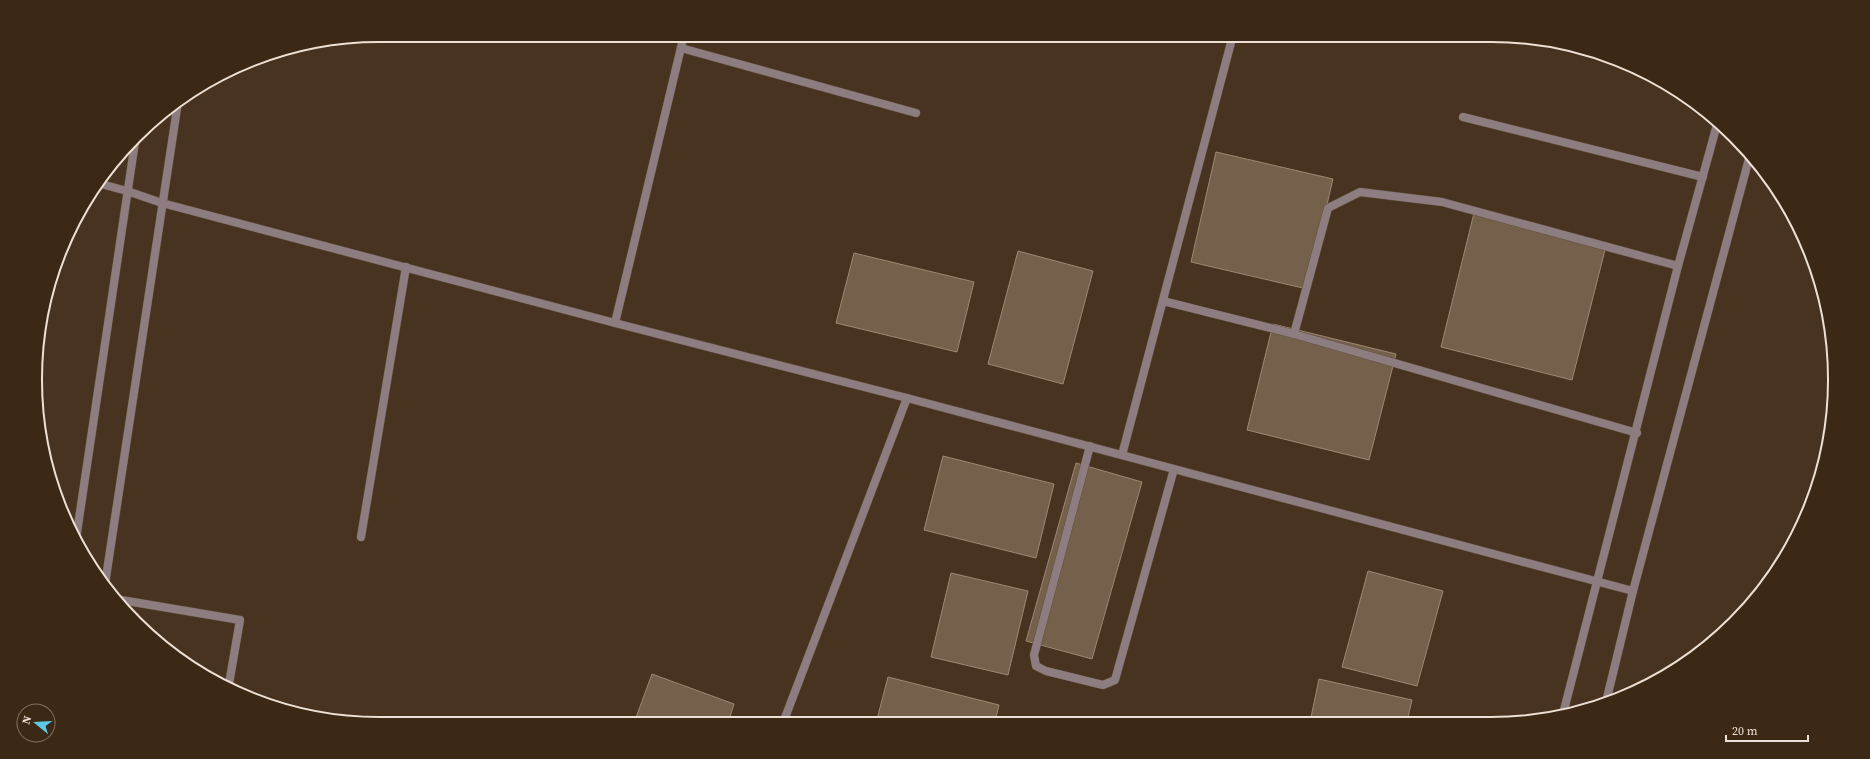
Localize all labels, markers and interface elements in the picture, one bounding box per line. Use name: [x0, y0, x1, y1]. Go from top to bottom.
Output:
north arrow: [16, 703, 56, 743]
text: N: [19, 714, 35, 726]
scale bar: [1726, 717, 1808, 743]
text: 20 m: [1732, 723, 1758, 739]

